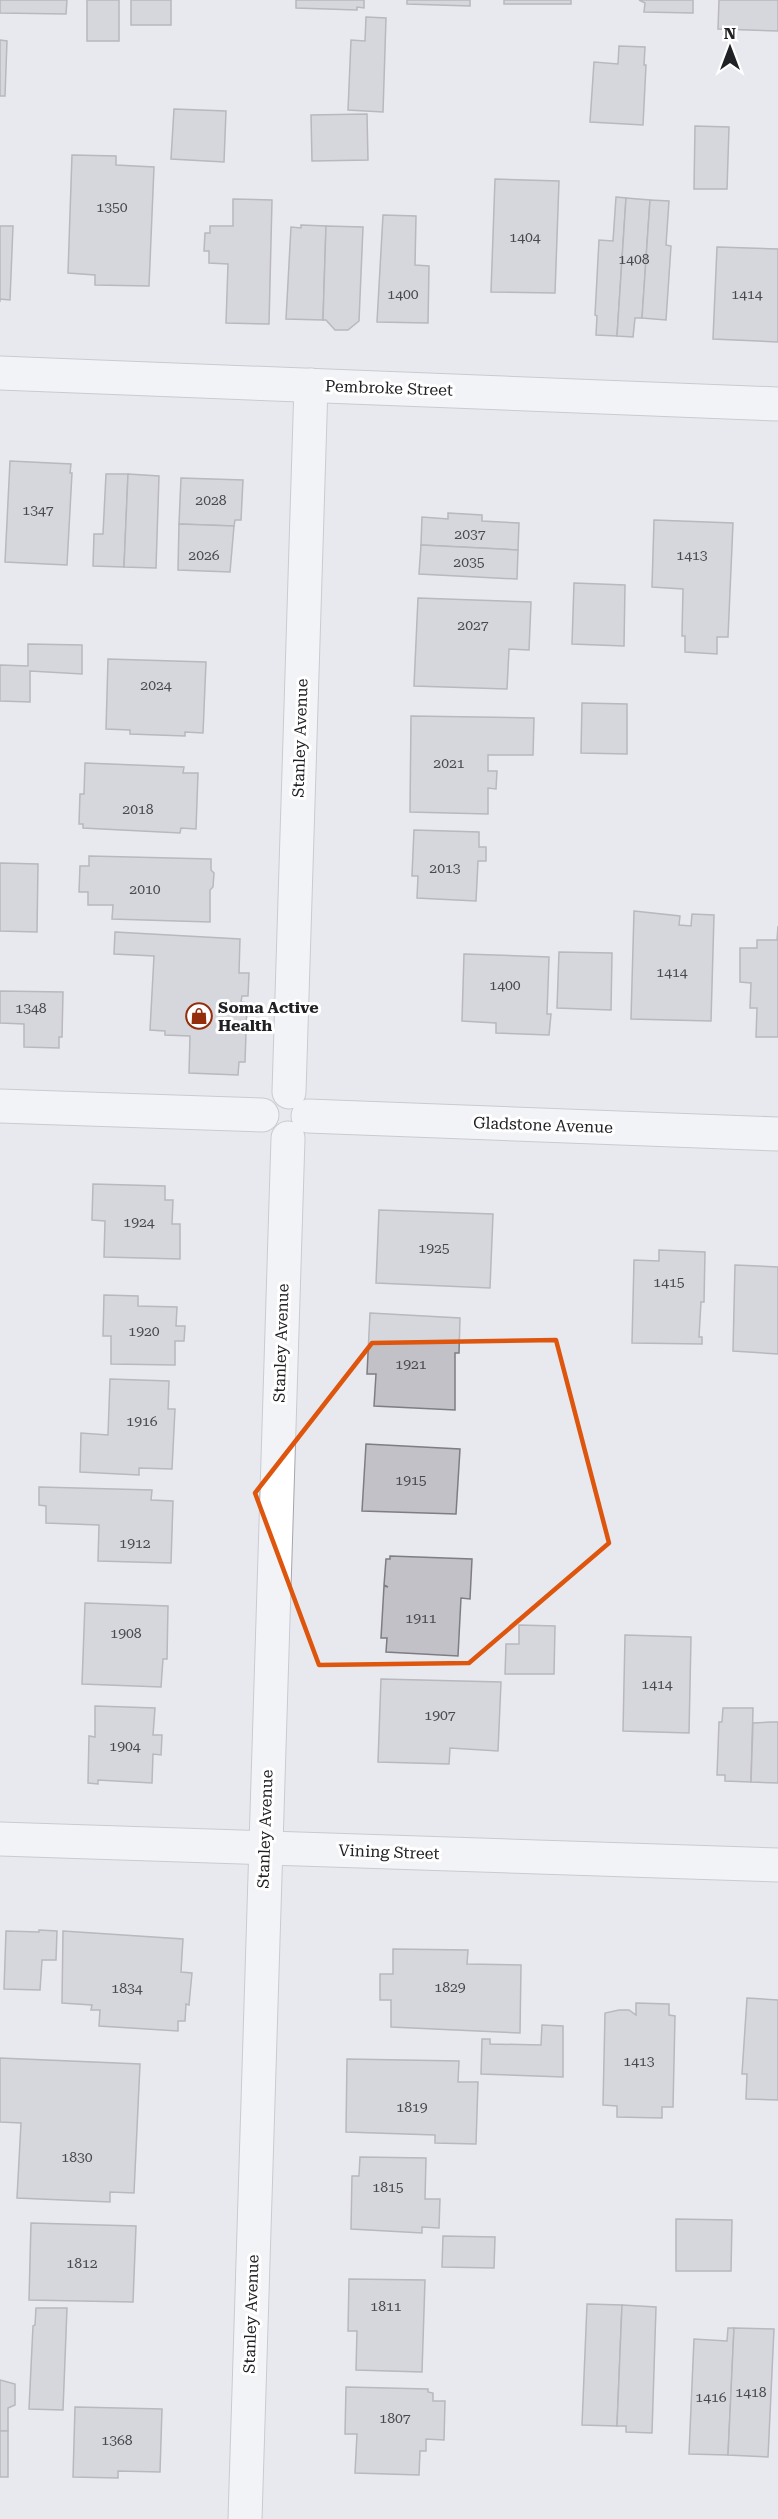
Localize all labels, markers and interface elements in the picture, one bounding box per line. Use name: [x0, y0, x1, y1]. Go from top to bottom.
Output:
north arrow: [700, 18, 760, 78]
text: N: [724, 24, 736, 43]
house number: 1350: [96, 199, 128, 215]
house number: 1404: [509, 229, 541, 245]
house number: 1408: [618, 251, 650, 267]
house number: 1400: [387, 286, 419, 302]
house number: 1414: [731, 286, 763, 302]
street label: Pembroke Street: [325, 376, 453, 400]
house number: 2028: [195, 492, 227, 508]
house number: 1347: [22, 502, 54, 518]
house number: 2037: [454, 526, 486, 542]
house number: 2026: [188, 547, 220, 563]
house number: 1413: [676, 547, 708, 563]
house number: 2035: [453, 554, 485, 570]
house number: 2027: [457, 617, 489, 633]
house number: 2024: [140, 677, 172, 693]
street label: Stanley Avenue: [288, 678, 312, 798]
house number: 2021: [433, 755, 465, 771]
house number: 2018: [122, 801, 154, 817]
house number: 2013: [429, 860, 461, 876]
house number: 2010: [129, 881, 161, 897]
house number: 1414: [656, 964, 688, 980]
house number: 1400: [489, 977, 521, 993]
place label: Soma Active Health: [218, 998, 319, 1035]
house number: 1348: [15, 1000, 47, 1016]
shop icon: Soma Active Health: [184, 1001, 214, 1031]
street label: Gladstone Avenue: [473, 1113, 613, 1137]
house number: 1924: [123, 1214, 155, 1230]
house number: 1925: [418, 1240, 450, 1256]
house number: 1415: [653, 1274, 685, 1290]
street label: Stanley Avenue: [269, 1283, 293, 1403]
house number: 1920: [128, 1323, 160, 1339]
house number: 1921: [395, 1356, 427, 1372]
house number: 1916: [126, 1413, 158, 1429]
house number: 1915: [395, 1472, 427, 1488]
house number: 1912: [119, 1535, 151, 1551]
house number: 1911: [405, 1610, 437, 1626]
house number: 1908: [110, 1625, 142, 1641]
house number: 1414: [641, 1676, 673, 1692]
house number: 1907: [424, 1707, 456, 1723]
house number: 1904: [109, 1738, 141, 1754]
street label: Stanley Avenue: [253, 1769, 277, 1889]
street label: Vining Street: [338, 1841, 440, 1863]
house number: 1829: [434, 1979, 466, 1995]
house number: 1834: [111, 1980, 143, 1996]
house number: 1413: [623, 2053, 655, 2069]
house number: 1819: [396, 2099, 428, 2115]
house number: 1830: [61, 2149, 93, 2165]
house number: 1815: [372, 2179, 404, 2195]
street label: Stanley Avenue: [239, 2254, 263, 2374]
house number: 1812: [66, 2255, 98, 2271]
house number: 1811: [370, 2298, 402, 2314]
house number: 1418: [735, 2384, 767, 2400]
house number: 1416: [695, 2389, 727, 2405]
house number: 1807: [379, 2410, 411, 2426]
house number: 1368: [101, 2432, 133, 2448]

